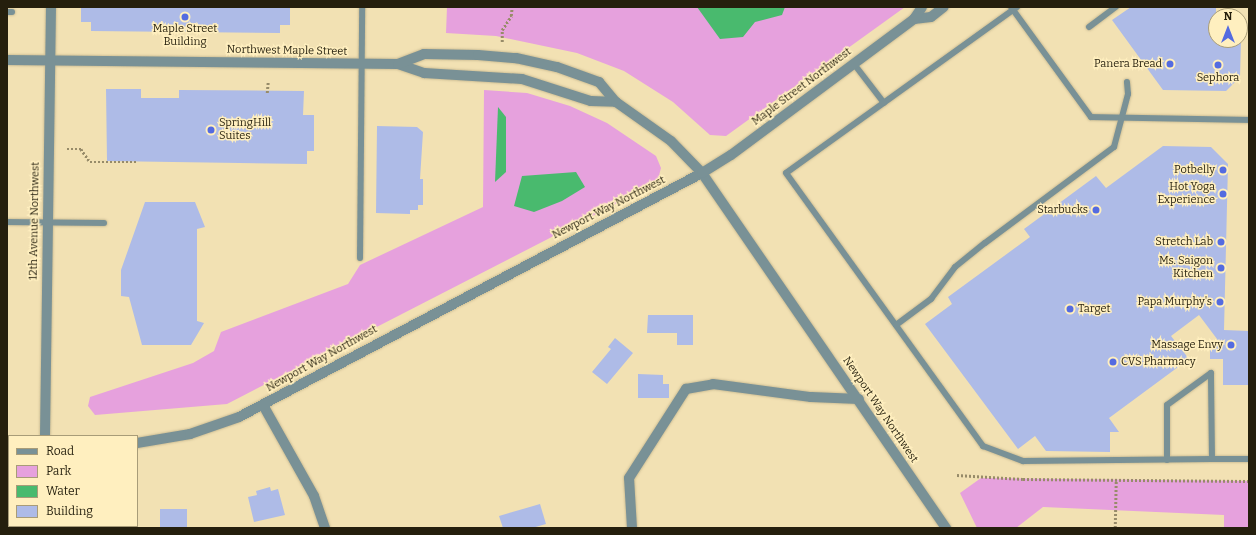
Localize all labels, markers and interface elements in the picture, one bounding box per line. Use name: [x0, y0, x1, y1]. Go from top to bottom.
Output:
north arrow: [1208, 8, 1248, 48]
text: N: [1224, 10, 1232, 23]
marker: Maple Street Building: [180, 12, 190, 22]
place label: Maple Street Building: [153, 23, 217, 49]
street label: Northwest Maple Street: [226, 43, 348, 59]
street label: Maple Street Northwest: [750, 45, 854, 129]
place label: Panera Bread: [1094, 57, 1162, 71]
marker: Panera Bread: [1165, 59, 1175, 69]
marker: Sephora: [1213, 60, 1223, 70]
place label: Sephora: [1197, 71, 1239, 85]
place label: SpringHill Suites: [219, 117, 271, 143]
marker: SpringHill Suites: [206, 125, 216, 135]
street label: 12th Avenue Northwest: [27, 162, 43, 280]
place label: Potbelly: [1174, 163, 1215, 177]
marker: Potbelly: [1218, 165, 1228, 175]
street label: Newport Way Northwest: [550, 174, 668, 242]
place label: Hot Yoga Experience: [1158, 181, 1215, 207]
marker: Hot Yoga Experience: [1218, 189, 1228, 199]
place label: Starbucks: [1037, 203, 1088, 217]
marker: Starbucks: [1091, 205, 1101, 215]
place label: Stretch Lab: [1155, 235, 1213, 249]
marker: Stretch Lab: [1216, 237, 1226, 247]
place label: Ms. Saigon Kitchen: [1159, 255, 1213, 281]
marker: Ms. Saigon Kitchen: [1216, 263, 1226, 273]
place label: Papa Murphy's: [1137, 295, 1212, 309]
marker: Papa Murphy's: [1215, 297, 1225, 307]
place label: Target: [1078, 302, 1110, 316]
marker: Target: [1065, 304, 1075, 314]
street label: Newport Way Northwest: [264, 323, 380, 395]
place label: Massage Envy: [1151, 338, 1223, 352]
marker: Massage Envy: [1226, 340, 1236, 350]
street label: Newport Way Northwest: [840, 354, 920, 466]
place label: CVS Pharmacy: [1121, 355, 1195, 369]
marker: CVS Pharmacy: [1108, 357, 1118, 367]
legend: [8, 435, 138, 527]
text: Road: [46, 444, 74, 458]
text: Park: [46, 464, 71, 478]
text: Water: [46, 484, 80, 498]
text: Building: [46, 504, 93, 518]

